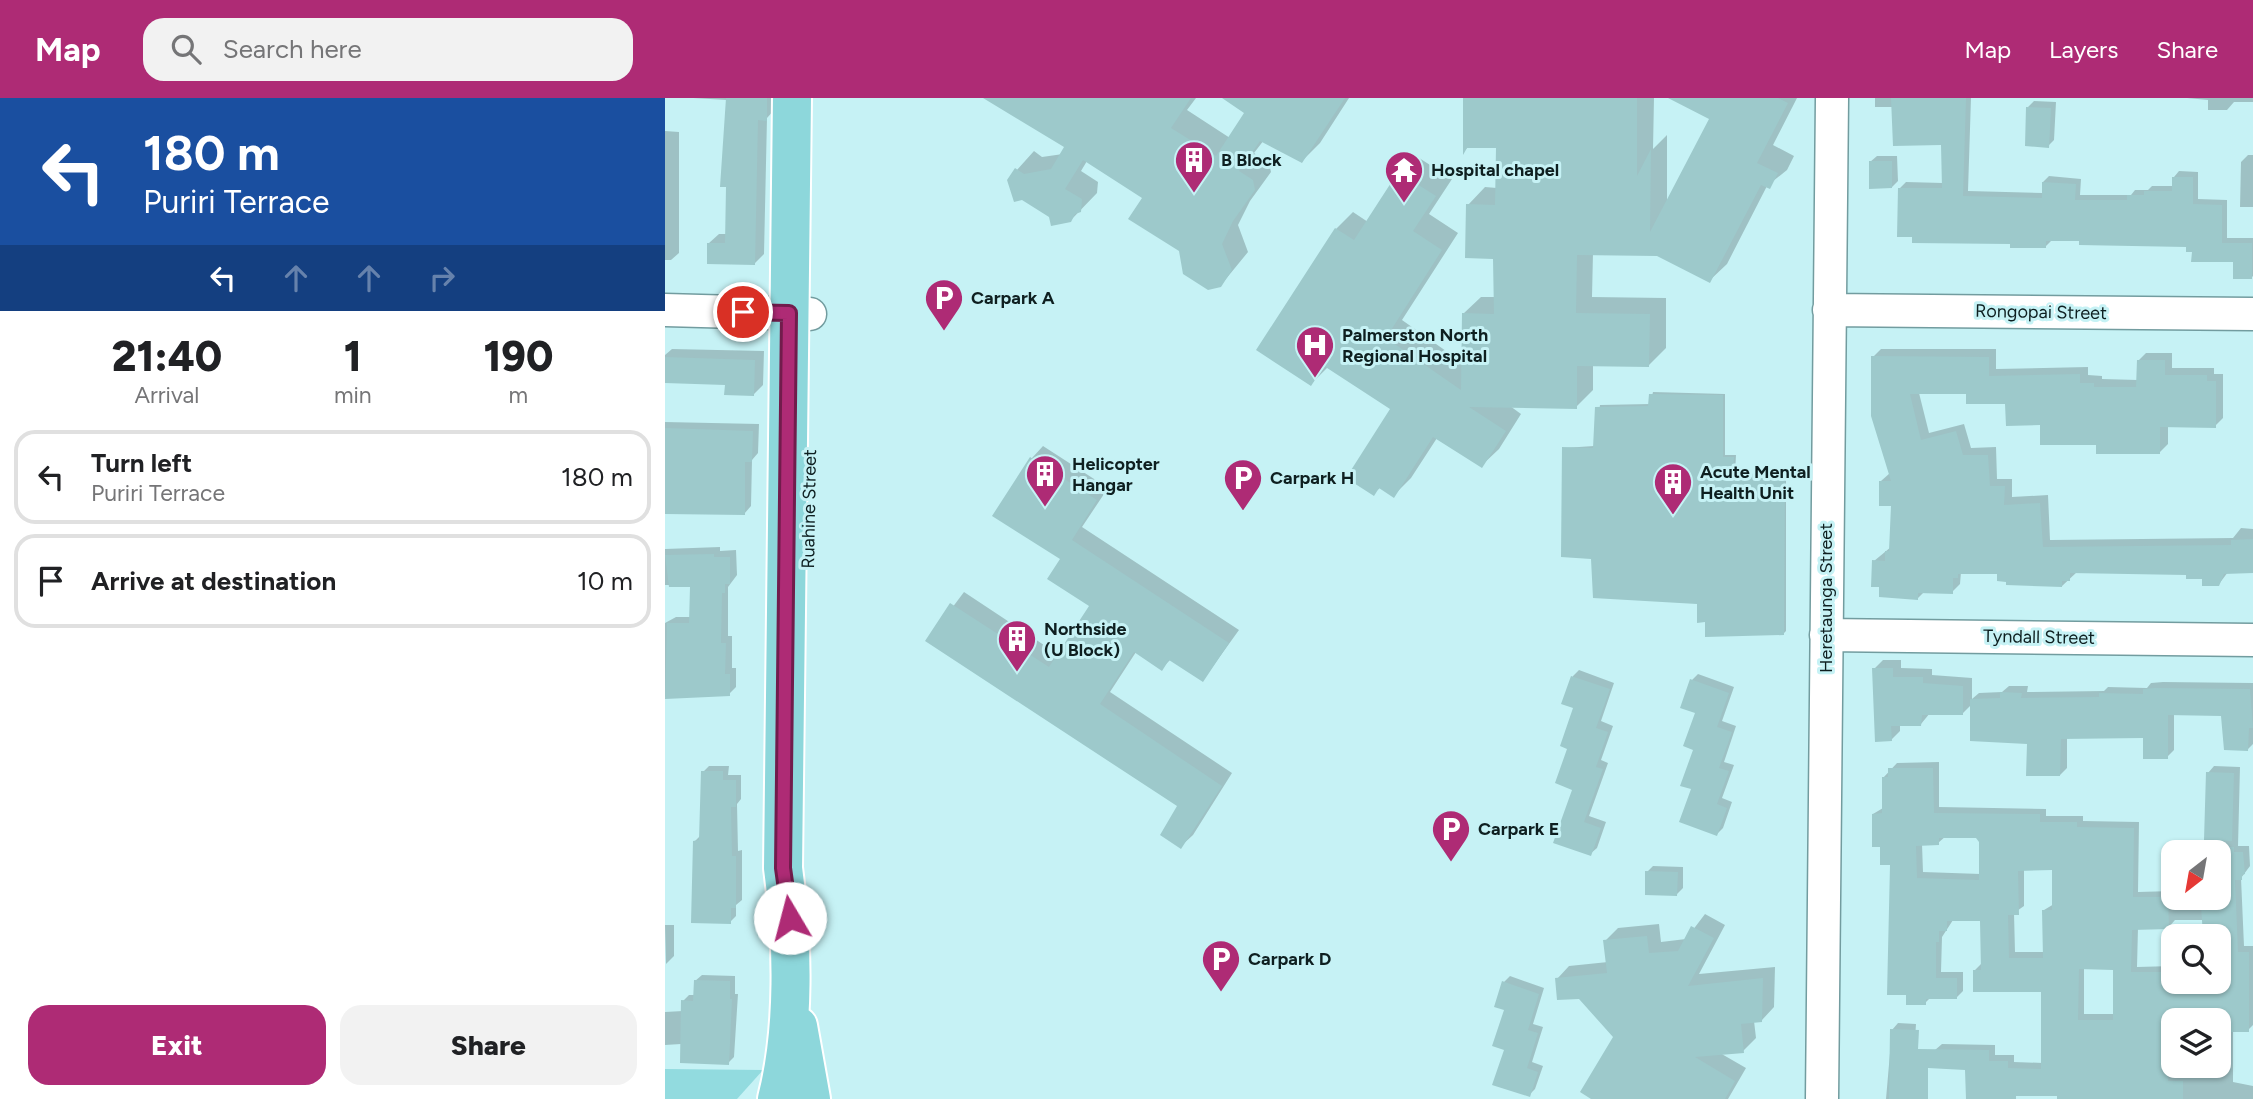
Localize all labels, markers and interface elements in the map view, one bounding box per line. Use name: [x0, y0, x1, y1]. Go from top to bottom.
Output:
search box: [143, 18, 633, 81]
text: Map: [35, 30, 101, 69]
icon: search: [167, 30, 205, 68]
text: Search here: [223, 33, 362, 65]
text: Map: [1964, 35, 2011, 64]
text: Layers: [2049, 35, 2118, 64]
text: Share: [2156, 35, 2218, 64]
text: 180 m: [143, 123, 280, 182]
icon: left: [28, 126, 119, 217]
building icon: B Block: [1173, 139, 1215, 194]
place label: B Block: [1221, 149, 1282, 171]
temple icon: Hospital chapel: [1383, 149, 1425, 204]
place label: Hospital chapel: [1431, 159, 1559, 181]
text: Puriri Terrace: [143, 183, 330, 221]
icon: left: [204, 259, 242, 297]
icon: ahead: [277, 259, 315, 297]
icon: ahead: [350, 259, 388, 297]
icon: right: [423, 259, 461, 297]
parking icon: Carpark A: [923, 277, 965, 332]
pin: [713, 282, 773, 342]
place label: Carpark A: [971, 287, 1055, 309]
icon: arrive: [724, 293, 762, 331]
street label: Rongopai Street: [1975, 300, 2107, 324]
hospital icon: Palmerston North Regional Hospital: [1294, 324, 1336, 379]
place label: Palmerston North Regional Hospital: [1342, 324, 1488, 367]
text: 21:40: [112, 331, 222, 382]
text: 1: [344, 331, 362, 382]
text: 190: [483, 331, 553, 382]
text: Arrival: [134, 381, 199, 409]
text: min: [334, 381, 372, 409]
text: m: [509, 381, 528, 409]
text: Turn left: [91, 447, 192, 479]
street label: Ruahine Street: [797, 449, 821, 569]
building icon: Helicopter Hangar: [1024, 453, 1066, 508]
place label: Helicopter Hangar: [1072, 453, 1160, 496]
parking icon: Carpark H: [1222, 457, 1264, 512]
icon: left: [32, 458, 70, 496]
text: 180 m: [561, 461, 633, 493]
building icon: Acute Mental Health Unit: [1652, 461, 1694, 516]
place label: Acute Mental Health Unit: [1700, 461, 1811, 504]
place label: Carpark H: [1270, 467, 1354, 489]
text: Puriri Terrace: [91, 479, 225, 507]
street label: Heretaunga Street: [1815, 523, 1837, 673]
icon: arrive: [32, 562, 70, 600]
text: Arrive at destination: [91, 565, 336, 597]
text: 10 m: [577, 565, 633, 597]
building icon: Northside (U Block): [996, 618, 1038, 673]
place label: Northside (U Block): [1044, 618, 1127, 661]
street label: Tyndall Street: [1983, 625, 2095, 649]
parking icon: Carpark E: [1430, 808, 1472, 863]
place label: Carpark E: [1478, 818, 1559, 840]
north arrow: [2161, 840, 2231, 910]
map controls: [2161, 840, 2231, 1078]
position arrow: [753, 881, 827, 955]
button: search: [2161, 924, 2231, 994]
parking icon: Carpark D: [1200, 938, 1242, 993]
place label: Carpark D: [1248, 948, 1331, 970]
button: Exit: [28, 1005, 326, 1085]
button: Share: [340, 1005, 637, 1085]
button: layers: [2161, 1008, 2231, 1078]

